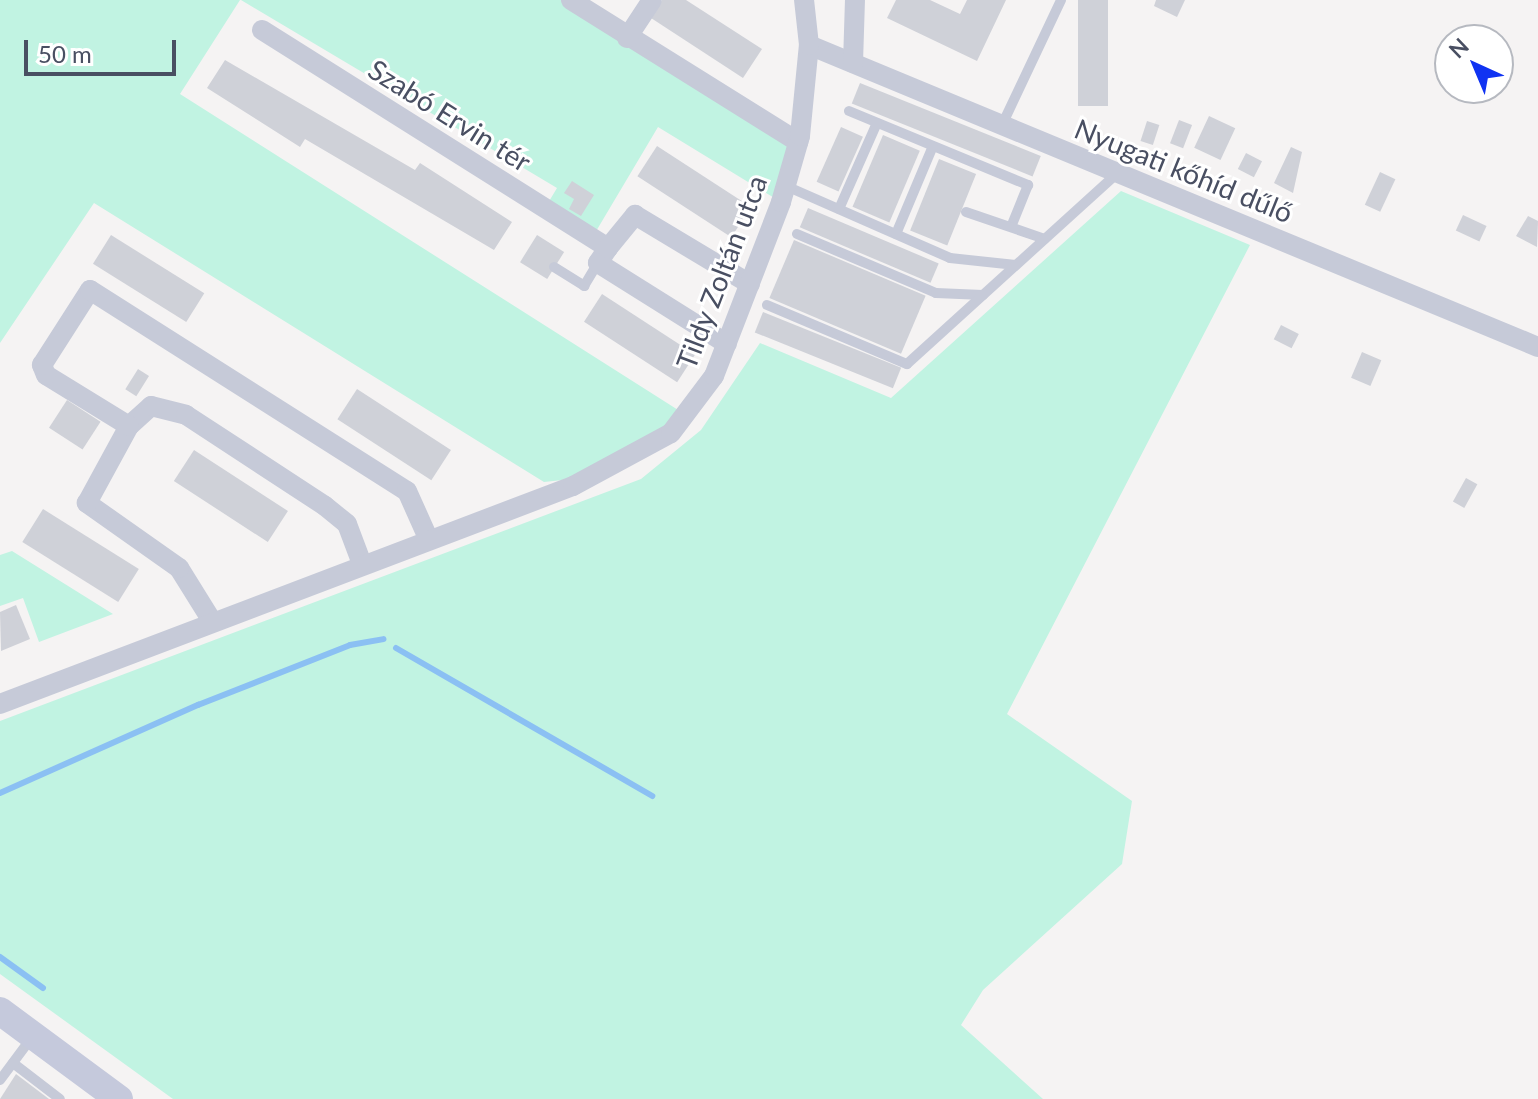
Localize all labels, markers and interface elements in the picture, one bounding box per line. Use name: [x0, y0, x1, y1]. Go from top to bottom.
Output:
scale bar: [28, 24, 180, 74]
north arrow: [1434, 24, 1514, 104]
text: N: [1443, 32, 1474, 63]
text: 50 m: [38, 39, 92, 68]
street label: Szabó Ervin tér: [363, 52, 537, 178]
street label: Nyugati kőhíd dűlő: [1070, 111, 1298, 229]
street label: Tildy Zoltán utca: [669, 170, 773, 374]

